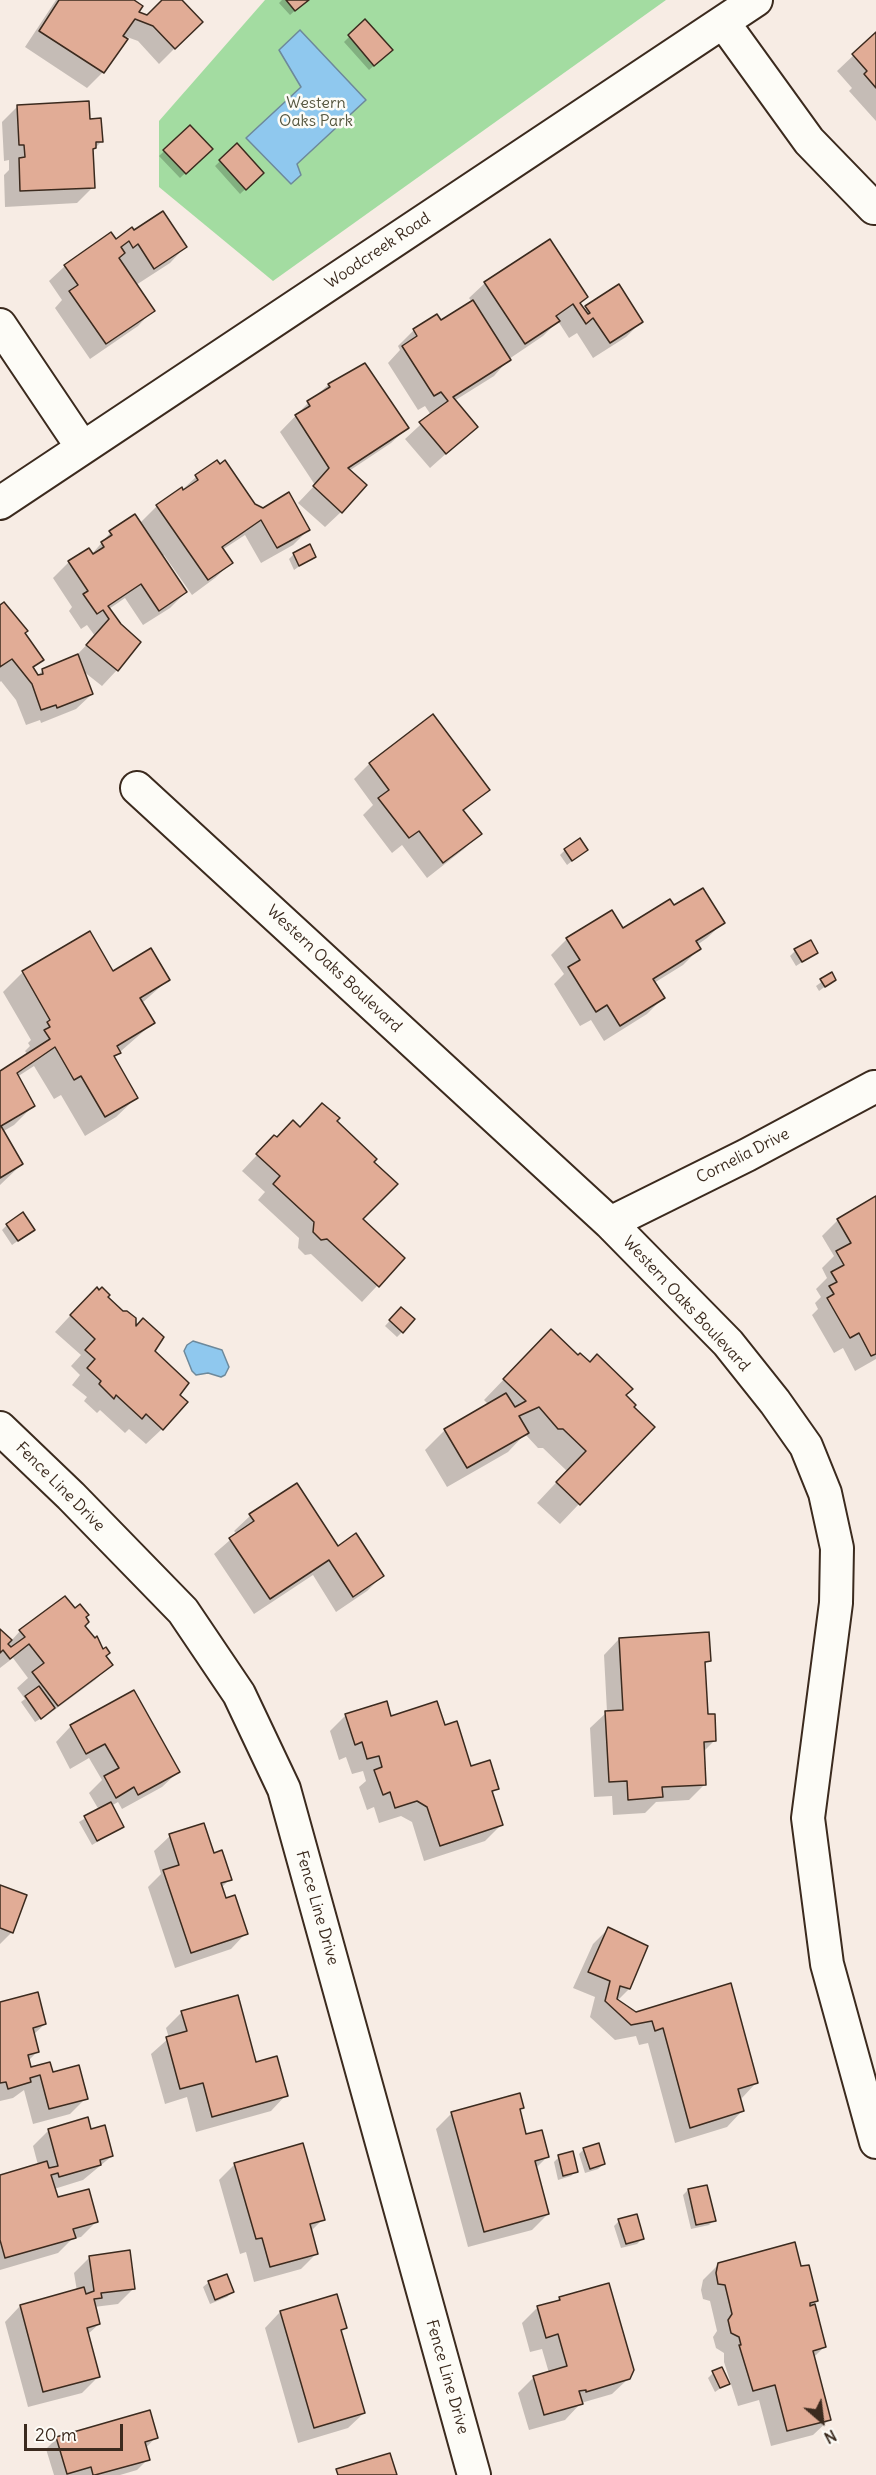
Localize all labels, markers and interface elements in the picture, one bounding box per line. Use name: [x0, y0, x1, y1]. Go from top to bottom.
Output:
park label: Western Oaks Park: [279, 93, 353, 131]
street label: Woodcreek Road: [322, 209, 434, 293]
street label: Western Oaks Boulevard: [262, 901, 406, 1037]
street label: Cornelia Drive: [693, 1124, 793, 1188]
street label: Western Oaks Boulevard: [618, 1232, 754, 1376]
street label: Fence Line Drive: [11, 1438, 109, 1536]
street label: Fence Line Drive: [291, 1849, 343, 1967]
street label: Fence Line Drive: [421, 2318, 473, 2436]
north arrow: [792, 2391, 852, 2451]
scale bar: [27, 2412, 126, 2450]
text: 20 m: [35, 2423, 77, 2446]
text: N: [821, 2425, 840, 2448]

